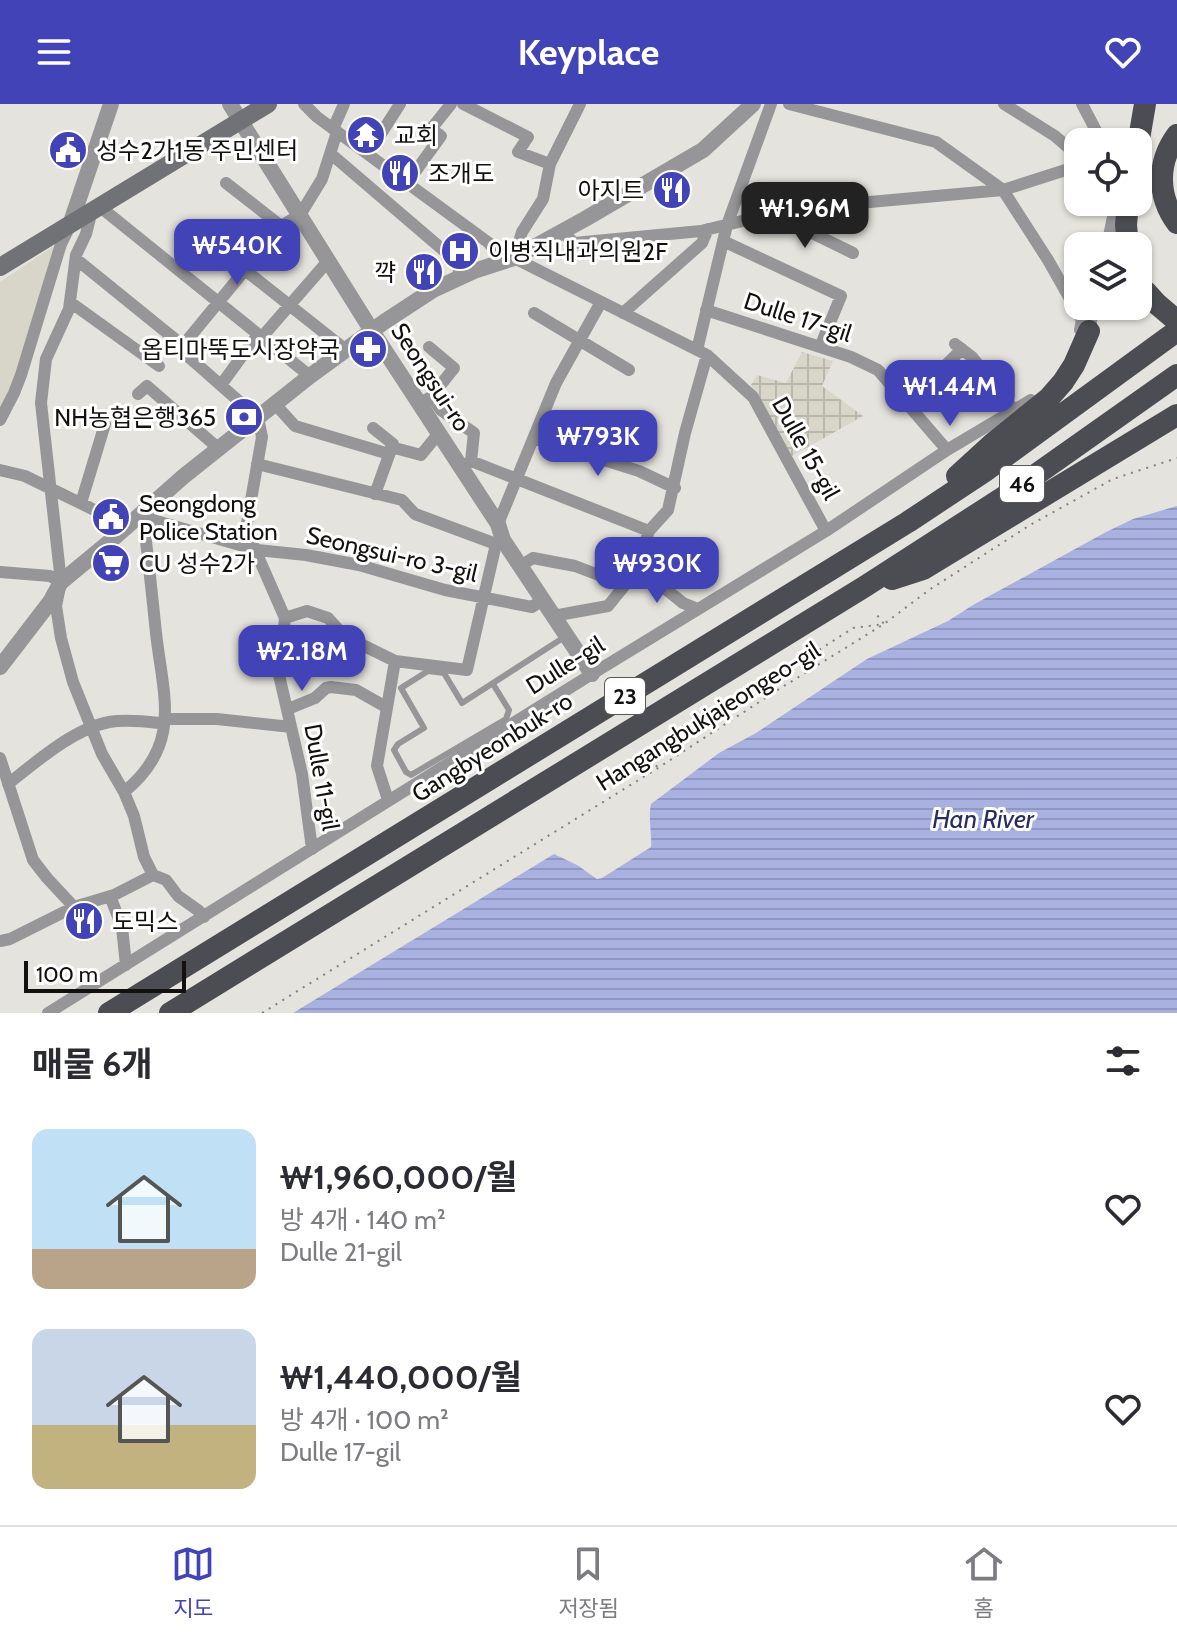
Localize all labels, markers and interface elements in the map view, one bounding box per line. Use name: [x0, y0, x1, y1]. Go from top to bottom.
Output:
icon: menu: [32, 30, 76, 74]
text: Keyplace: [518, 30, 659, 74]
icon: heart: [1101, 30, 1145, 74]
temple icon: 교회: [345, 114, 387, 156]
place label: 교회: [394, 121, 438, 150]
map controls: [1064, 128, 1152, 320]
button: locate: [1064, 128, 1152, 216]
public building icon: 성수2가1동 주민센터: [47, 129, 89, 171]
place label: 성수2가1동 주민센터: [96, 136, 298, 165]
restaurant icon: 조개도: [379, 152, 421, 194]
place label: 조개도: [428, 159, 494, 188]
restaurant icon: 아지트: [651, 169, 693, 211]
place label: 아지트: [578, 176, 644, 205]
pin: ₩1.96M: [740, 182, 870, 250]
text: ₩1.96M: [759, 192, 851, 224]
pin: ₩540K: [181, 219, 293, 287]
text: ₩540K: [192, 229, 282, 261]
hospital icon: 이병직내과의원2F: [439, 230, 481, 272]
button: layers: [1064, 232, 1152, 320]
place label: 이병직내과의원2F: [488, 237, 668, 266]
restaurant icon: 꺅: [403, 251, 445, 293]
place label: 꺅: [374, 258, 396, 287]
street label: Dulle 17-gil: [740, 286, 856, 348]
street label: Seongsui-ro: [385, 317, 477, 437]
pharmacy icon: 옵티마뚝도시장약국: [347, 328, 389, 370]
place label: 옵티마뚝도시장약국: [141, 335, 340, 364]
pin: ₩1.44M: [885, 360, 1015, 428]
text: ₩1.44M: [903, 370, 997, 402]
street label: Dulle 15-gil: [766, 392, 846, 505]
bank icon: NH농협은행365: [223, 396, 265, 438]
place label: NH농협은행365: [54, 403, 216, 432]
pin: ₩793K: [542, 410, 654, 478]
text: ₩793K: [556, 420, 640, 452]
road number: 46: [1000, 466, 1044, 502]
place label: Seongdong Police Station: [139, 489, 278, 546]
public building icon: Seongdong Police Station: [90, 496, 132, 538]
street label: Seongsui-ro 3-gil: [304, 520, 481, 588]
pin: ₩930K: [601, 537, 713, 605]
supermarket icon: CU 성수2가: [90, 542, 132, 584]
text: ₩930K: [613, 547, 701, 579]
place label: CU 성수2가: [139, 549, 255, 578]
pin: ₩2.18M: [237, 625, 367, 693]
street label: Dulle-gil: [521, 630, 610, 700]
text: ₩2.18M: [256, 635, 348, 667]
street label: Hangangbukjajeongeo-gil: [591, 635, 826, 797]
road number: 23: [605, 678, 645, 714]
street label: Gangbyeonbuk-ro: [406, 686, 578, 808]
street label: Dulle 11-gil: [298, 721, 346, 833]
water label: Han River: [932, 803, 1035, 835]
restaurant icon: 도믹스: [63, 900, 105, 942]
place label: 도믹스: [112, 907, 178, 936]
scale bar: [24, 957, 186, 993]
text: 100 m: [36, 961, 98, 988]
icon: filters: [1101, 1039, 1145, 1083]
text: 매물 6개: [32, 1043, 153, 1085]
text: ₩1,960,000/월: [280, 1156, 517, 1198]
icon: home: [96, 1161, 192, 1257]
icon: heart: [1101, 1187, 1145, 1231]
text: 방 4개 · 140 m²: [280, 1204, 446, 1236]
text: Dulle 21-gil: [280, 1236, 402, 1268]
text: ₩1,440,000/월: [280, 1356, 522, 1398]
icon: home: [96, 1361, 192, 1457]
icon: heart: [1101, 1387, 1145, 1431]
text: 방 4개 · 100 m²: [280, 1404, 449, 1436]
text: Dulle 17-gil: [280, 1436, 401, 1468]
tab: 지도: [171, 1542, 215, 1622]
tab: 저장됨: [558, 1542, 619, 1622]
tab: 홈: [962, 1542, 1006, 1622]

